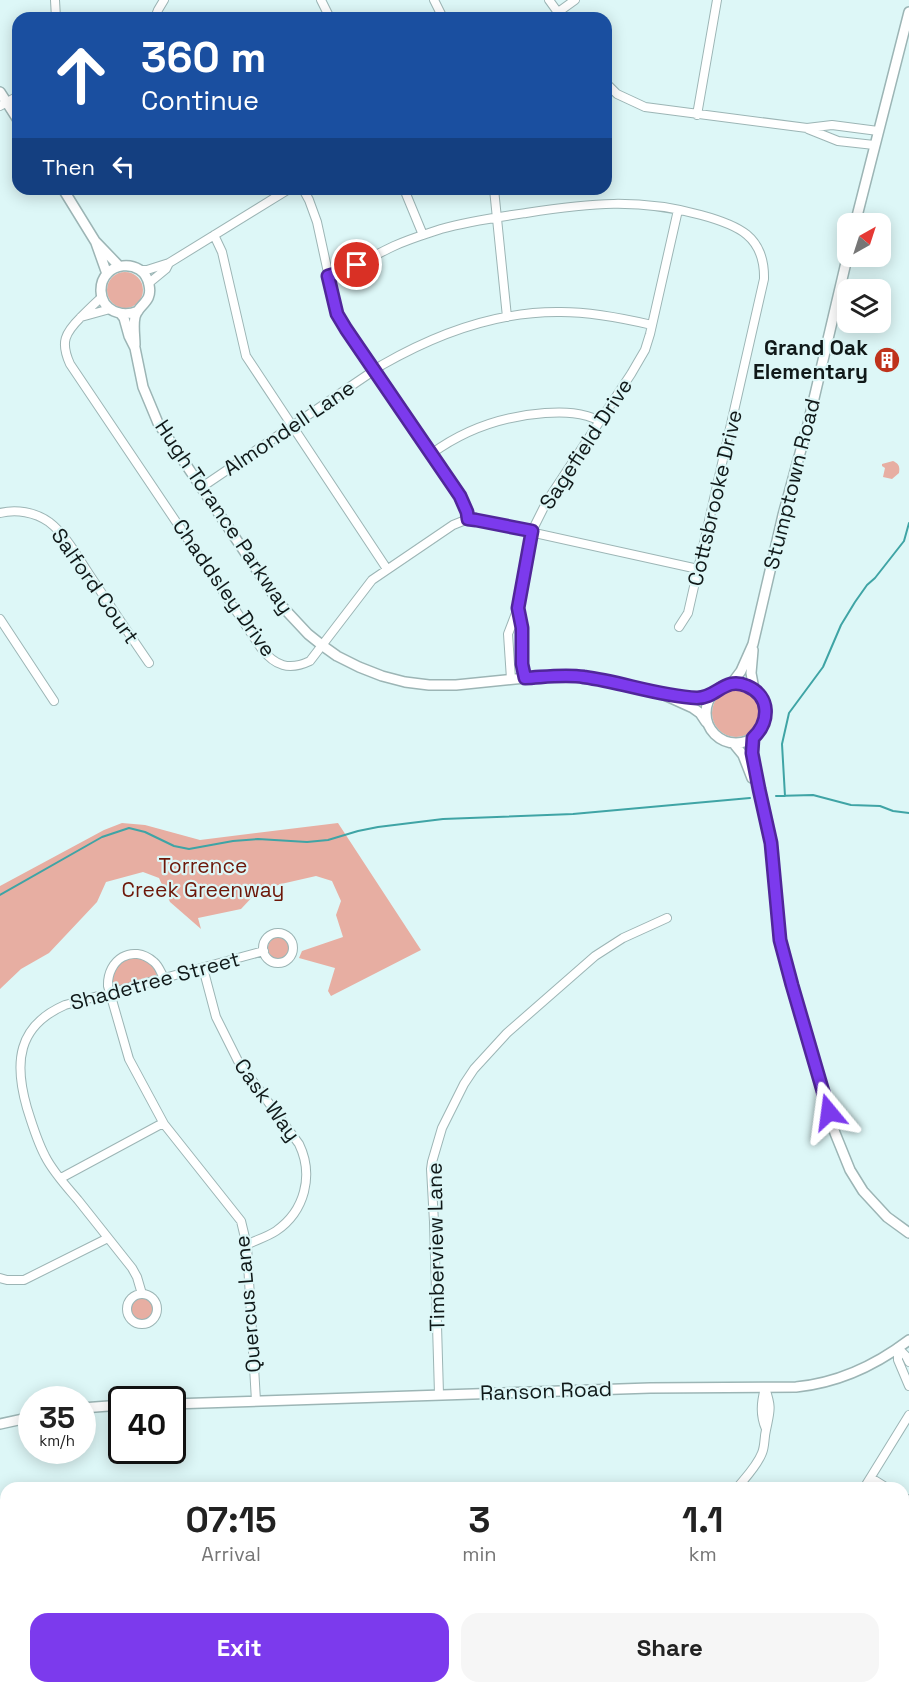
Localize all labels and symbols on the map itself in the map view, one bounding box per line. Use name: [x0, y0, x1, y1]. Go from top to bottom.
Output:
north arrow: [837, 213, 891, 267]
pin: [331, 239, 382, 290]
place label: Grand Oak Elementary: [753, 334, 868, 385]
building icon: Grand Oak Elementary: [872, 345, 902, 375]
street label: Sagefield Drive: [533, 373, 638, 514]
street label: Almondell Lane: [218, 374, 360, 481]
street label: Stumptown Road: [757, 396, 826, 572]
street label: Cottsbrooke Drive: [681, 407, 748, 589]
street label: Hugh Torance Parkway: [149, 414, 300, 619]
street label: Chaddsley Drive: [167, 513, 282, 662]
street label: Salford Court: [46, 523, 145, 649]
park label: Torrence Creek Greenway: [122, 852, 284, 903]
street label: Shadetree Street: [67, 945, 243, 1016]
street label: Cask Way: [228, 1053, 307, 1146]
position arrow: [797, 1080, 861, 1144]
street label: Timberview Lane: [421, 1162, 450, 1332]
street label: Quercus Lane: [228, 1234, 267, 1374]
street label: Ranson Road: [480, 1375, 612, 1406]
speed limit sign: 40: [108, 1386, 186, 1464]

